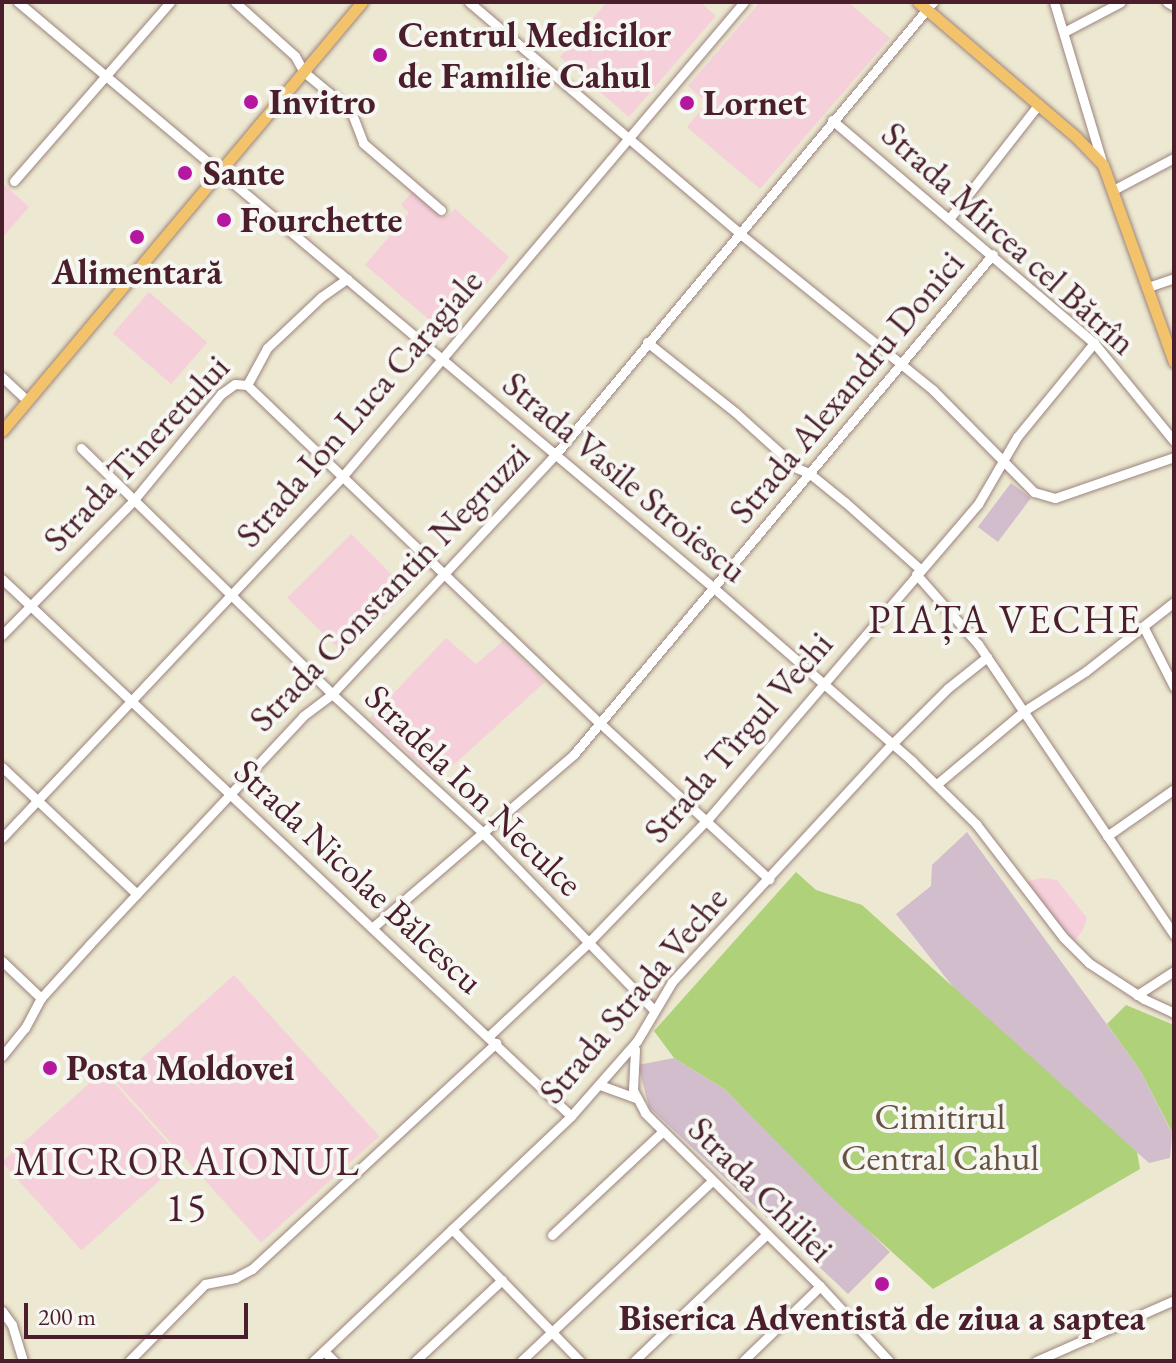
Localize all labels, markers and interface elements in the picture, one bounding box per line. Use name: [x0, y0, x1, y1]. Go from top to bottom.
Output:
place label: Centrul Medicilor de Familie Cahul: [398, 12, 671, 97]
marker: Centrul Medicilor de Familie Cahul: [369, 44, 391, 66]
place label: Invitro: [269, 80, 376, 124]
place label: Lornet: [703, 81, 807, 125]
marker: Invitro: [240, 91, 262, 113]
marker: Lornet: [678, 94, 696, 112]
street label: Strada Mircea cel Bătrîn: [873, 112, 1145, 364]
place label: Sante: [203, 151, 285, 195]
marker: Sante: [174, 162, 196, 184]
place label: Fourchette: [240, 198, 403, 242]
marker: Fourchette: [215, 211, 233, 229]
marker: Alimentară: [128, 228, 146, 246]
street label: Strada Alexandru Donici: [719, 242, 973, 532]
place label: Alimentară: [52, 250, 222, 294]
street label: Strada Ion Luca Caragiale: [227, 260, 491, 556]
street label: Strada Tineretului: [34, 346, 238, 560]
street label: Strada Vasile Stroiescu: [494, 362, 756, 592]
street label: Strada Constantin Negruzzi: [240, 434, 538, 740]
district label: PIAȚA VECHE: [868, 595, 1142, 643]
street label: Strada Tîrgul Vechi: [634, 622, 842, 852]
street label: Stradela Ion Neculce: [356, 675, 592, 905]
street label: Strada Nicolae Bălcescu: [226, 750, 492, 1002]
street label: Strada Strada Veche: [530, 878, 736, 1112]
place label: Posta Moldovei: [66, 1046, 294, 1090]
marker: Posta Moldovei: [41, 1059, 59, 1077]
park label: Cimitirul Central Cahul: [841, 1094, 1039, 1179]
street label: Strada Chiliei: [679, 1107, 843, 1271]
district label: MICRORAIONUL 15: [13, 1137, 361, 1231]
marker: Biserica Adventistă de ziua a saptea: [873, 1275, 891, 1293]
scale bar: [28, 1287, 252, 1337]
place label: Biserica Adventistă de ziua a saptea: [619, 1296, 1145, 1340]
text: 200 m: [38, 1301, 96, 1332]

